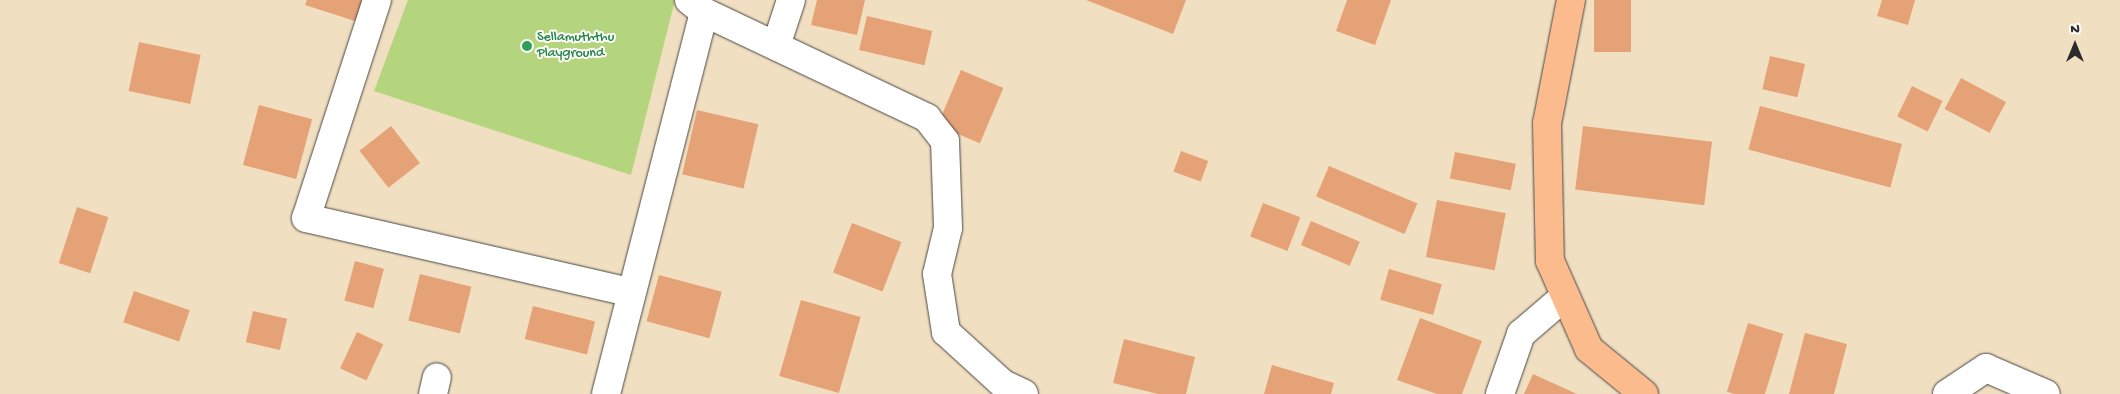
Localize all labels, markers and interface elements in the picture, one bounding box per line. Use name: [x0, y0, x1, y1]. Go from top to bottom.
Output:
north arrow: [2050, 20, 2100, 70]
text: N: [2070, 21, 2080, 38]
place label: Sellamuththu Playground: [537, 30, 614, 62]
marker: Sellamuththu Playground: [521, 40, 533, 52]

